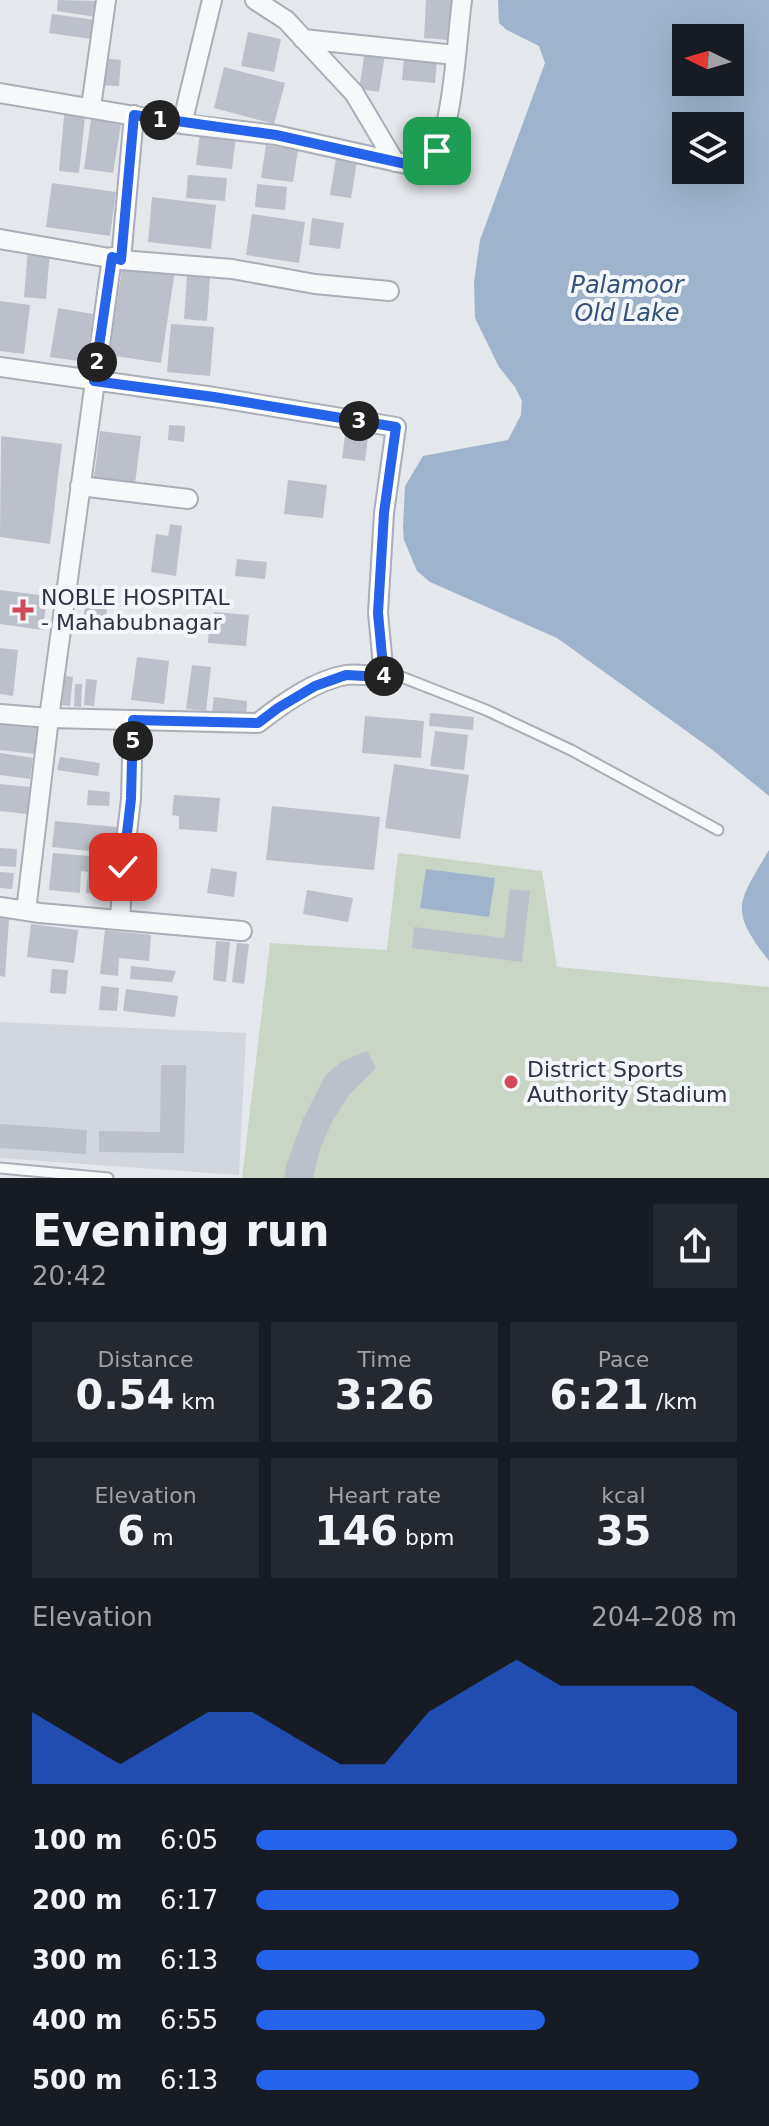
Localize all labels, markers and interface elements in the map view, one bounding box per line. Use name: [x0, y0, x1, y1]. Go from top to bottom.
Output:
north arrow: [672, 24, 744, 96]
map controls: [672, 24, 744, 184]
pin: 1: [140, 100, 180, 140]
text: 1: [152, 107, 168, 132]
button: layers: [672, 112, 744, 184]
pin: [403, 117, 471, 185]
icon: arrive: [415, 129, 459, 173]
water label: Palamoor Old Lake: [570, 271, 686, 327]
pin: 2: [77, 342, 117, 382]
text: 2: [89, 349, 105, 374]
pin: 3: [339, 401, 379, 441]
text: 3: [351, 408, 367, 433]
place label: NOBLE HOSPITAL - Mahabubnagar: [41, 585, 230, 635]
marker: NOBLE HOSPITAL - Mahabubnagar: [12, 599, 34, 621]
pin: 4: [364, 656, 404, 696]
text: 4: [376, 663, 392, 688]
pin: 5: [113, 721, 153, 761]
text: 5: [125, 728, 141, 753]
pin: [89, 833, 157, 901]
icon: check: [101, 845, 145, 889]
place label: District Sports Authority Stadium: [527, 1057, 727, 1107]
marker: District Sports Authority Stadium: [502, 1073, 520, 1091]
button: share: [653, 1204, 737, 1288]
text: Evening run: [32, 1205, 329, 1256]
text: 20:42: [32, 1261, 107, 1291]
text: Distance: [97, 1347, 194, 1372]
text: Time: [358, 1347, 411, 1372]
text: Pace: [598, 1347, 649, 1372]
text: 0.54: [76, 1372, 174, 1418]
text: 3:26: [335, 1372, 434, 1418]
text: 6:21: [549, 1372, 649, 1418]
text: km: [174, 1389, 215, 1414]
text: /km: [649, 1389, 698, 1414]
text: Elevation: [94, 1483, 197, 1508]
text: Heart rate: [328, 1483, 441, 1508]
text: kcal: [601, 1483, 646, 1508]
text: 6: [117, 1508, 145, 1554]
text: 146: [315, 1508, 398, 1554]
text: 35: [596, 1508, 651, 1554]
text: m: [145, 1525, 174, 1550]
text: bpm: [398, 1525, 454, 1550]
text: Elevation: [32, 1602, 153, 1632]
text: 204–208 m: [591, 1602, 737, 1632]
text: 100 m: [32, 1825, 122, 1855]
text: 6:05: [160, 1825, 218, 1855]
text: 200 m: [32, 1885, 122, 1915]
text: 6:17: [160, 1885, 218, 1915]
text: 300 m: [32, 1945, 122, 1975]
text: 6:13: [160, 1945, 218, 1975]
text: 400 m: [32, 2005, 122, 2035]
text: 6:55: [160, 2005, 218, 2035]
text: 500 m: [32, 2065, 122, 2095]
text: 6:13: [160, 2065, 218, 2095]

